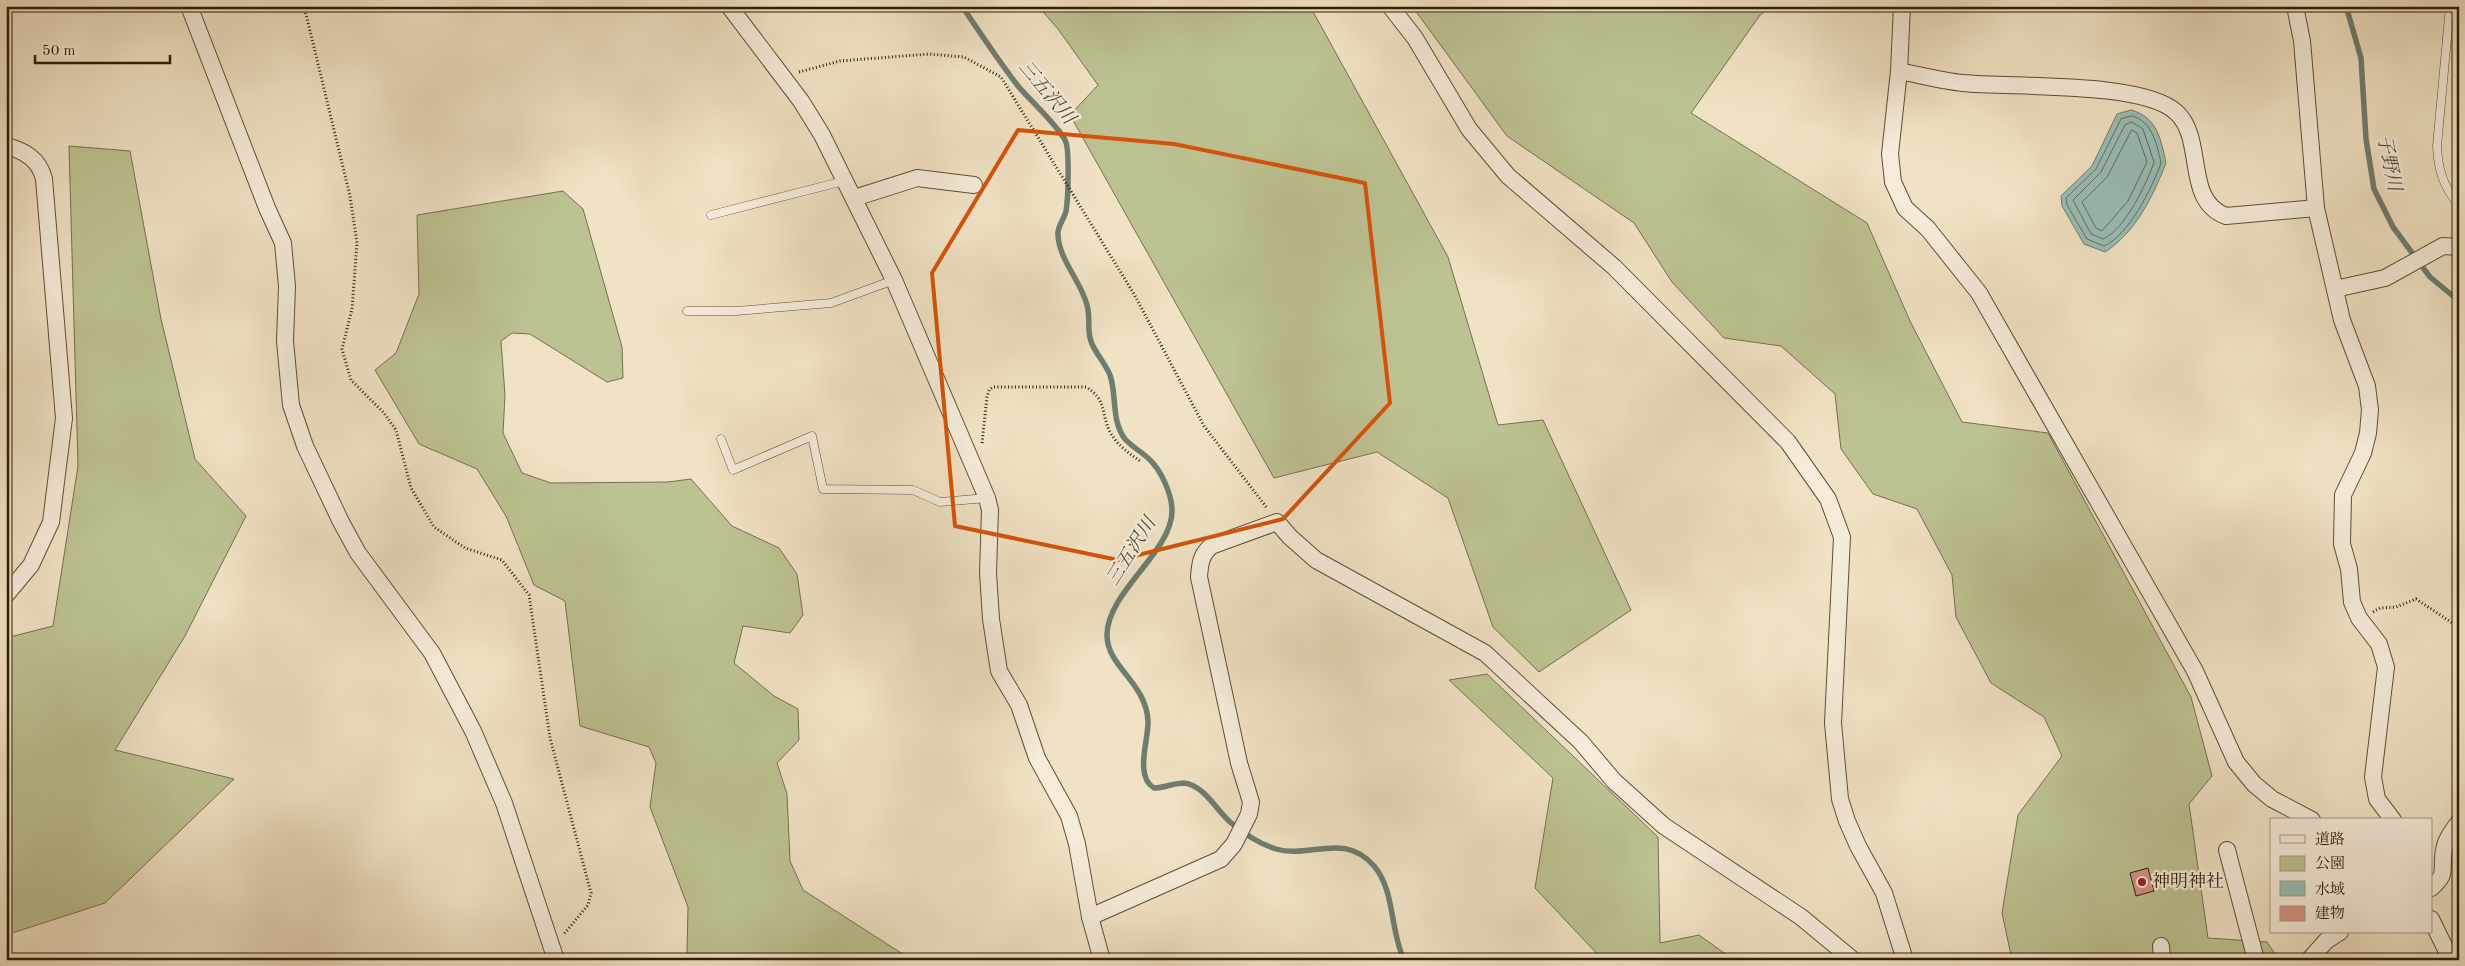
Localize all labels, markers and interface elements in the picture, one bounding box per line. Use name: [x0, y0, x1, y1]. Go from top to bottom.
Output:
scale bar: [35, 32, 170, 64]
text: 50 m: [42, 44, 76, 59]
water label: 三五沢川: [1014, 56, 1081, 130]
water label: 子野川: [2373, 133, 2406, 195]
water label: 三五沢川: [1102, 512, 1161, 589]
legend: [2270, 818, 2432, 934]
text: 道路: [2315, 831, 2345, 848]
text: 公園: [2315, 855, 2345, 872]
place label: 神明神社: [2152, 871, 2224, 891]
marker: 神明神社: [2136, 876, 2148, 888]
text: 水域: [2315, 881, 2345, 898]
text: 建物: [2315, 905, 2345, 922]

